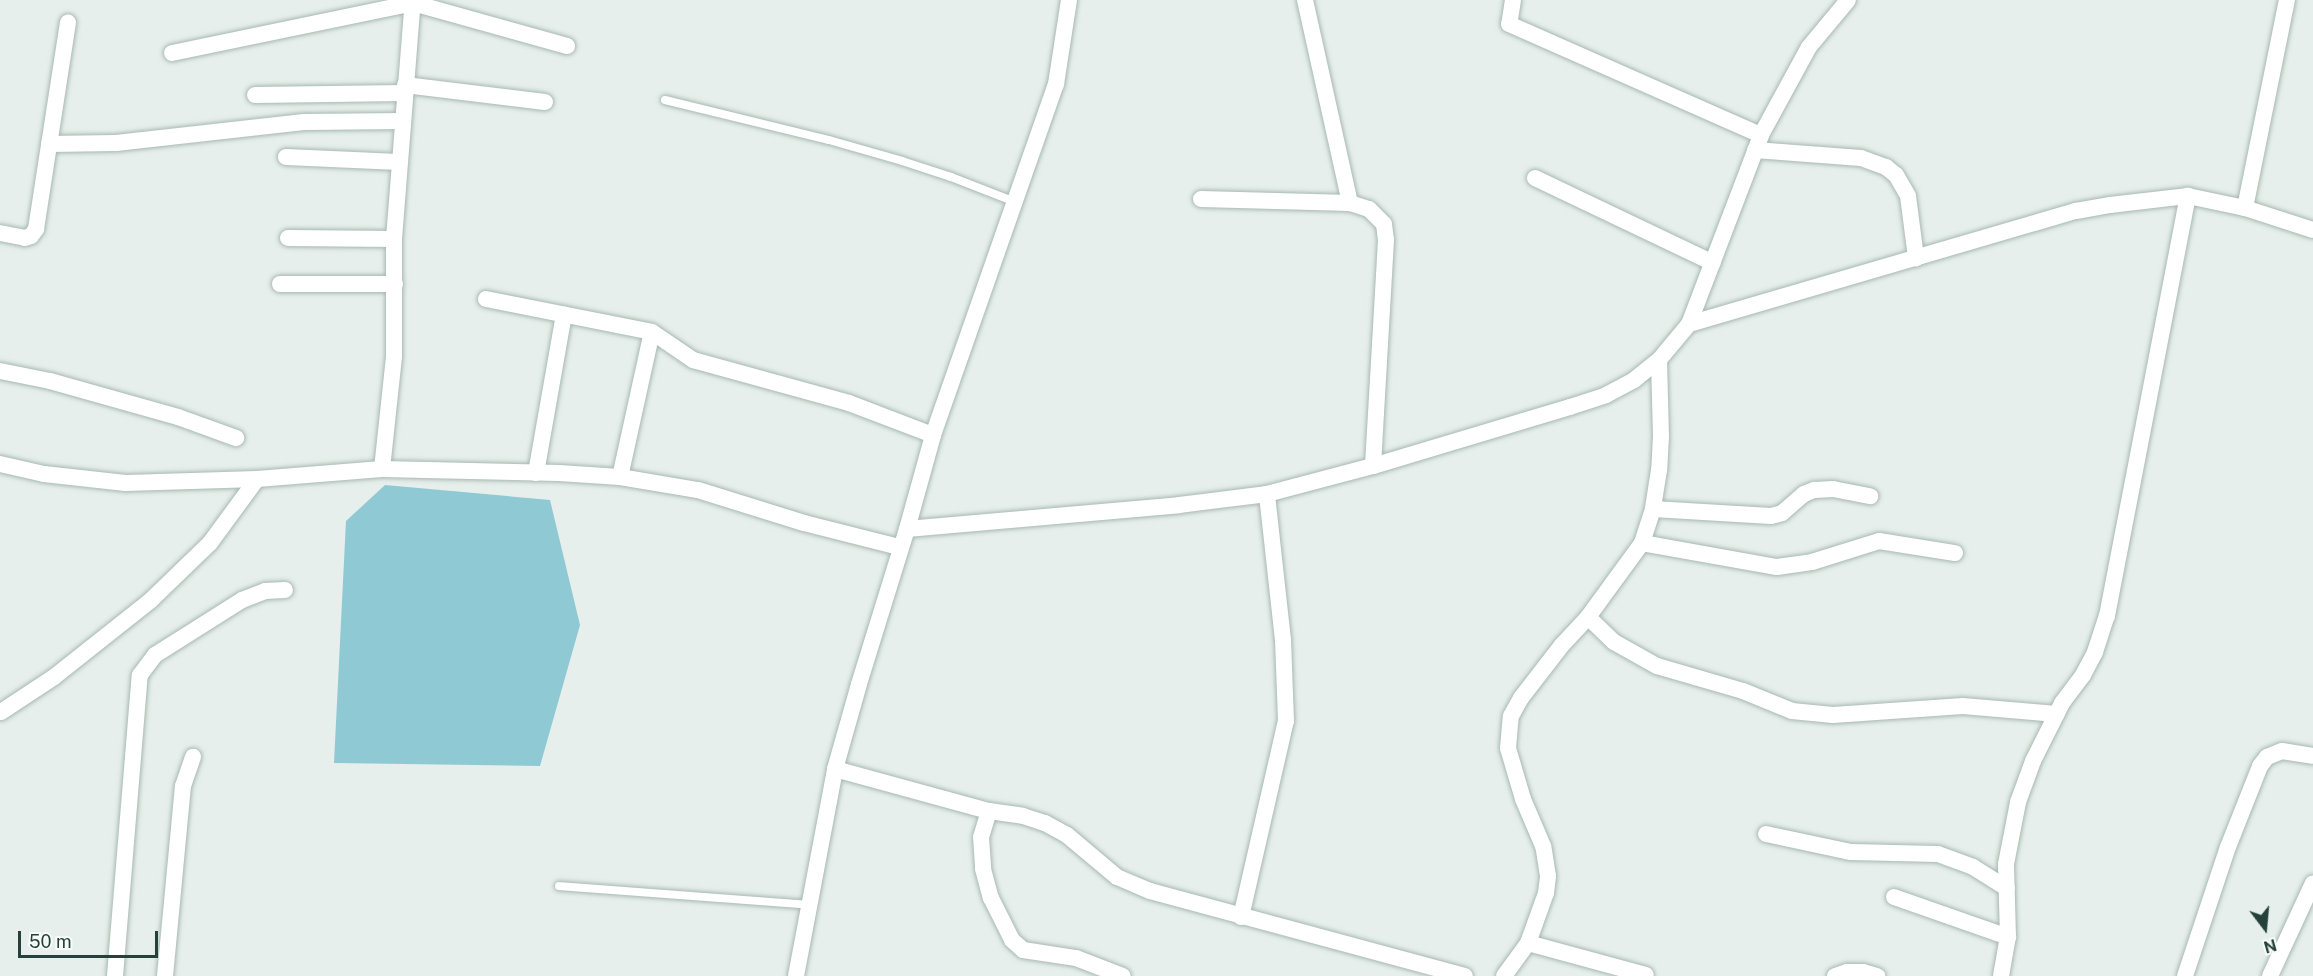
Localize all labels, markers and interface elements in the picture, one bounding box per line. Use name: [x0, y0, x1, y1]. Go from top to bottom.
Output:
north arrow: [2235, 898, 2295, 958]
scale bar: [21, 919, 160, 957]
text: 50 m: [29, 931, 72, 952]
text: N: [2261, 935, 2279, 957]

